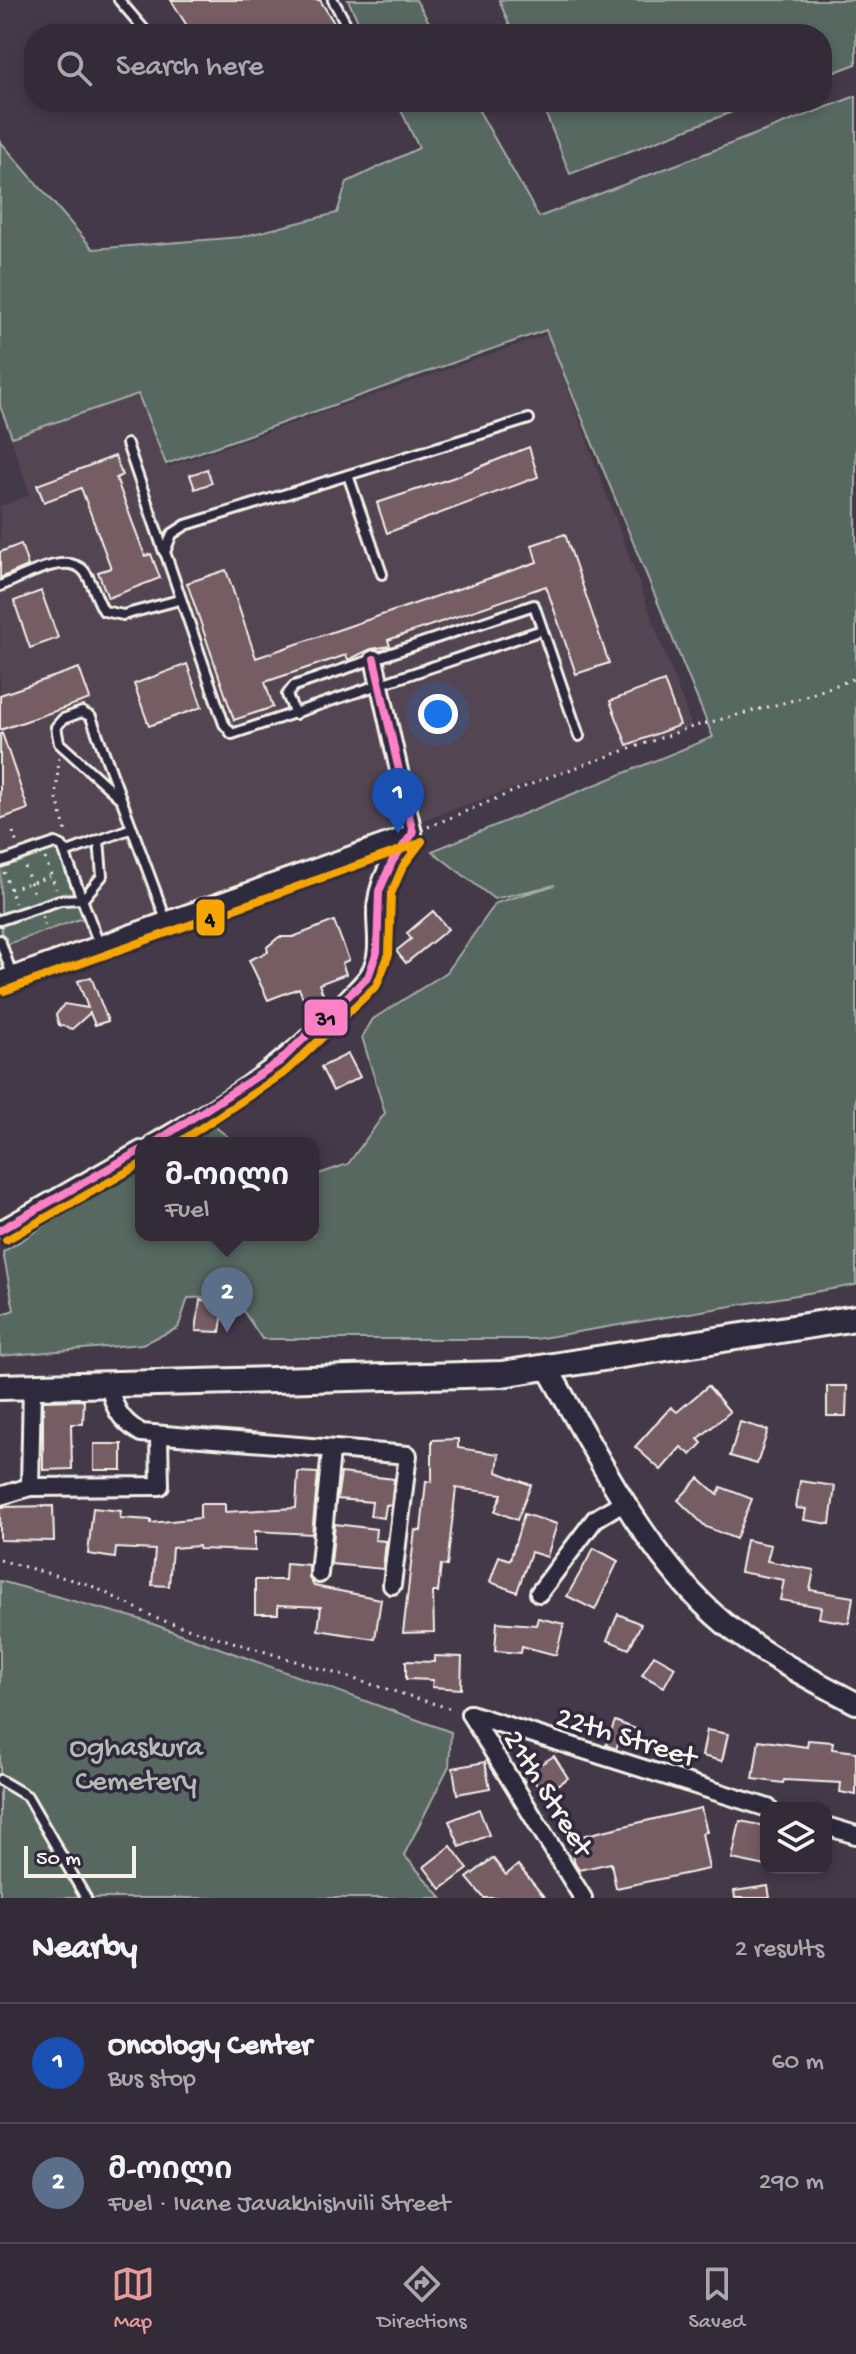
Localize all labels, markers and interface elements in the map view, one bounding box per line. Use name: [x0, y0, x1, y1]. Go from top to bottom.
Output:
search box: [24, 24, 832, 112]
icon: search: [52, 46, 96, 90]
text: Search here: [116, 51, 264, 86]
your location: [418, 694, 458, 734]
pin: 1: [372, 768, 424, 834]
line badge: 4: [195, 898, 226, 937]
text: 4: [204, 908, 216, 934]
line badge: 31: [303, 998, 349, 1037]
text: 31: [315, 1008, 336, 1034]
popup: [135, 1137, 319, 1241]
text: მ-ოილი: [165, 1161, 289, 1196]
text: Fuel: [165, 1196, 209, 1227]
pin: 2: [201, 1267, 253, 1333]
street label: 22th Street: [551, 1701, 703, 1778]
street label: 21th Street: [494, 1725, 600, 1866]
park label: Oghaskura Cemetery: [69, 1732, 204, 1801]
map controls: [760, 1802, 832, 1874]
button: layers: [760, 1802, 832, 1874]
scale bar: [24, 1842, 136, 1878]
text: 50 m: [36, 1847, 81, 1873]
text: Nearby: [32, 1930, 137, 1970]
text: 2 results: [735, 1935, 824, 1966]
text: Oncology Center: [108, 2030, 312, 2065]
text: 1: [53, 2048, 63, 2079]
text: 60 m: [771, 2048, 824, 2079]
text: Bus stop: [108, 2065, 196, 2096]
text: მ-ოილი: [108, 2155, 232, 2190]
text: 2: [52, 2168, 64, 2199]
text: 290 m: [759, 2168, 824, 2199]
text: Fuel · Ivane Javakhishvili Street: [108, 2190, 450, 2221]
tab: Map: [111, 2262, 155, 2336]
tab: Directions: [377, 2262, 467, 2336]
tab: Saved: [689, 2262, 745, 2336]

